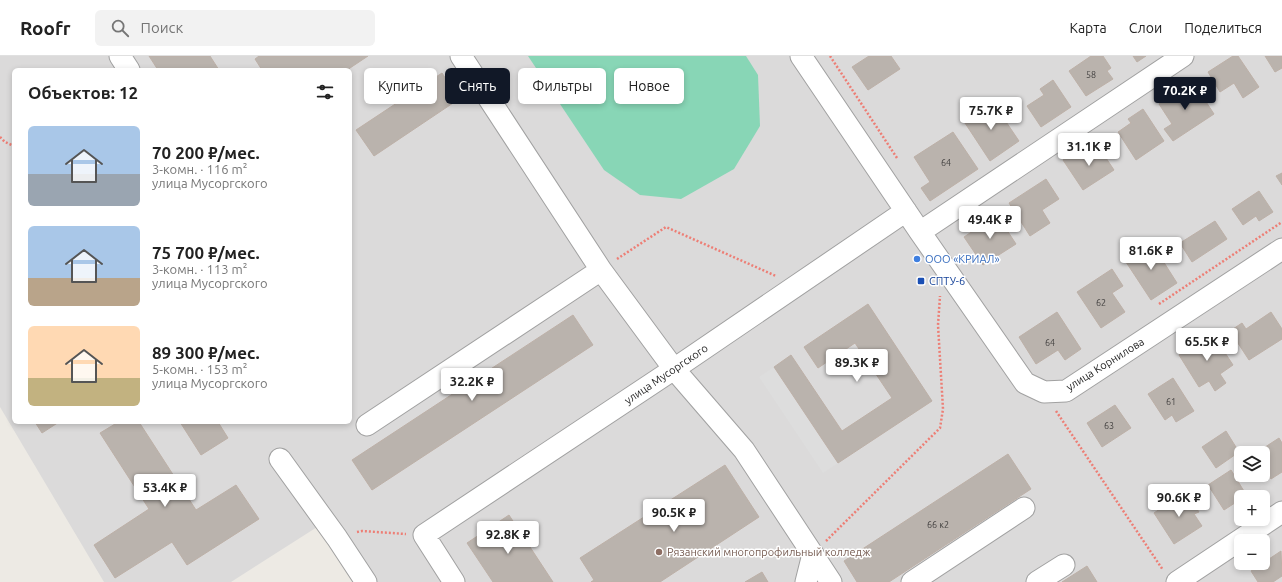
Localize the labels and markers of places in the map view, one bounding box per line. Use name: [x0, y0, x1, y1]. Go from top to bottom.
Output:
pin: 70.2K ₽: [1148, 77, 1222, 111]
pin: 75.7K ₽: [954, 97, 1028, 131]
pin: 31.1K ₽: [1052, 133, 1126, 167]
pin: 49.4K ₽: [953, 206, 1027, 240]
pin: 81.6K ₽: [1114, 237, 1188, 271]
place label: ООО «КРИАЛ»: [925, 253, 1000, 265]
marker: ООО «КРИАЛ»: [912, 254, 922, 264]
place label: СПТУ-6: [929, 275, 965, 287]
marker: СПТУ-6: [916, 276, 926, 286]
pin: 65.5K ₽: [1170, 328, 1244, 362]
pin: 89.3K ₽: [820, 349, 894, 383]
pin: 32.2K ₽: [435, 368, 509, 402]
pin: 53.4K ₽: [128, 474, 202, 508]
pin: 90.6K ₽: [1142, 484, 1216, 518]
pin: 90.5K ₽: [637, 499, 711, 533]
pin: 92.8K ₽: [471, 521, 545, 555]
place label: Рязанский многопрофильный колледж: [667, 546, 870, 558]
marker: Рязанский многопрофильный колледж: [654, 547, 664, 557]

